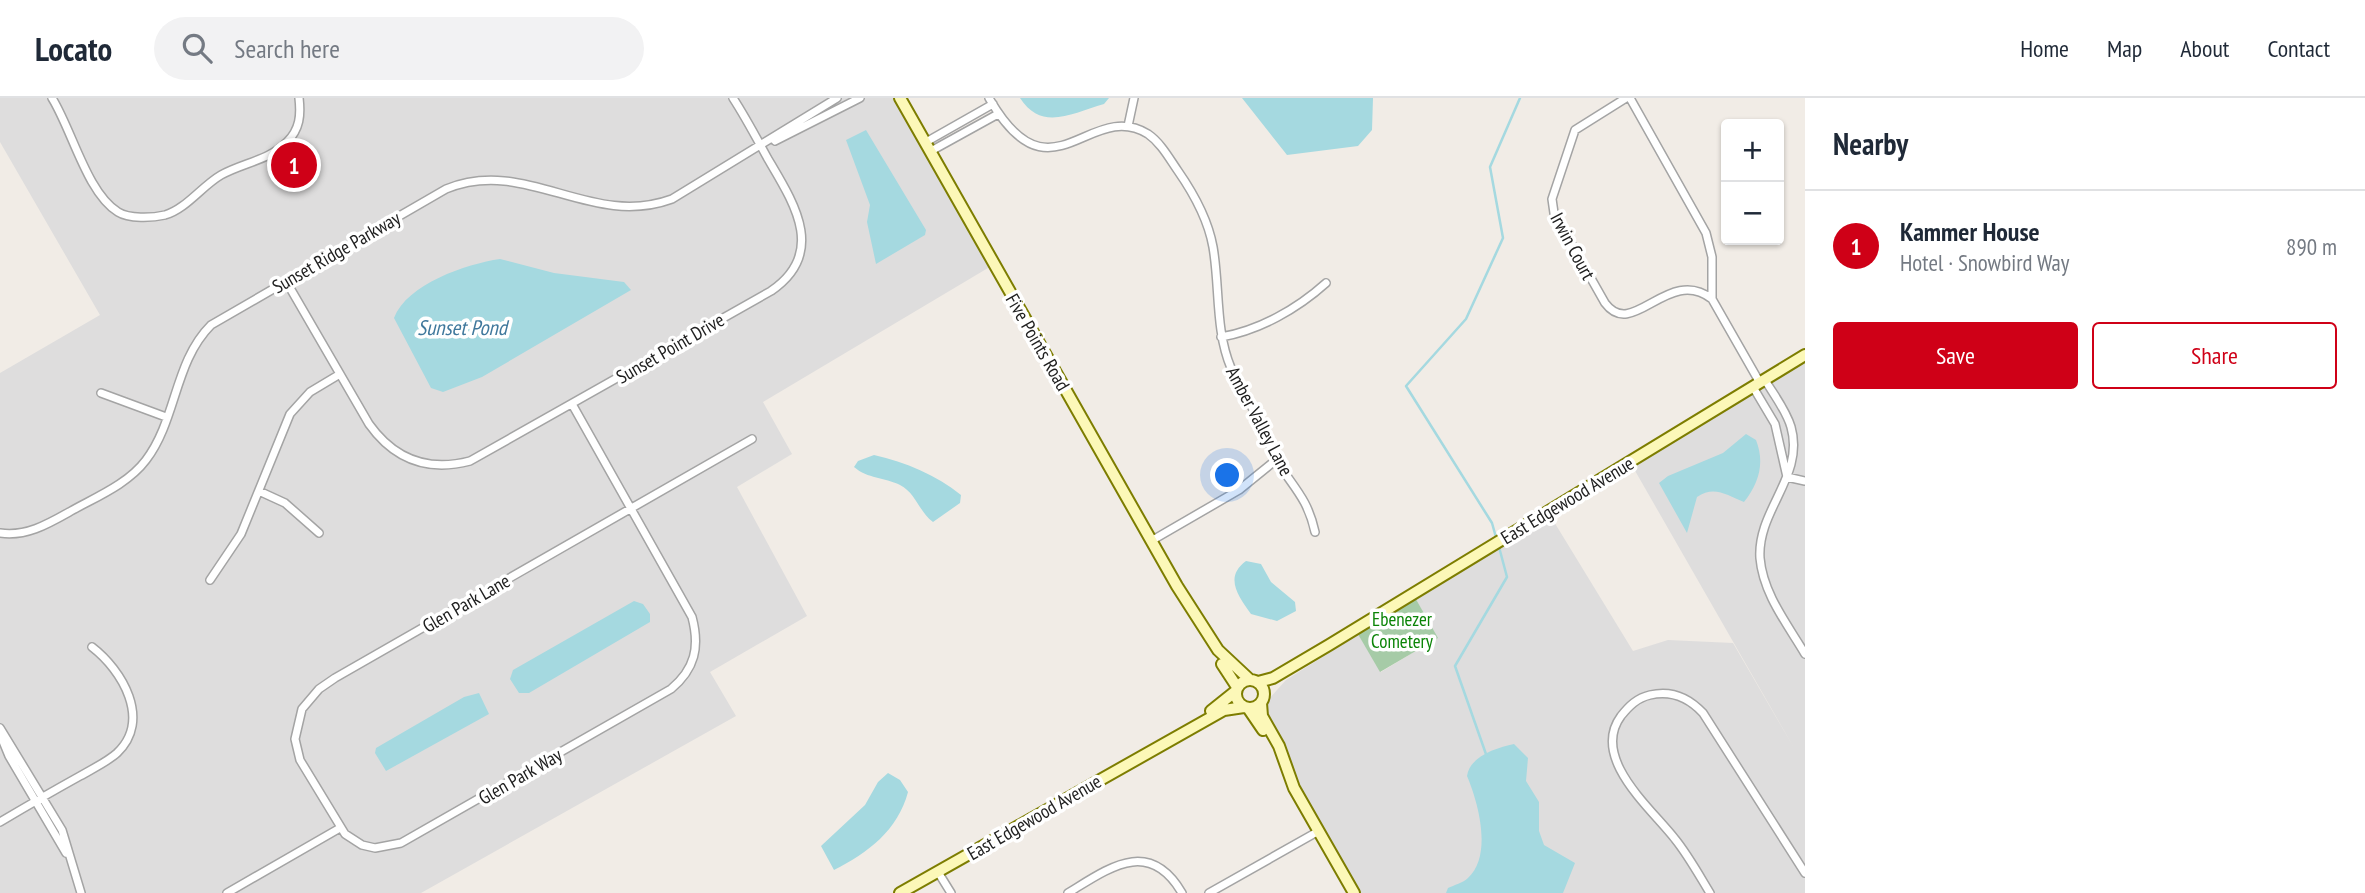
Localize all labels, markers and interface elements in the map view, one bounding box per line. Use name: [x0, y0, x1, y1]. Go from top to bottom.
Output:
search box: [154, 17, 644, 80]
text: Locato: [35, 27, 112, 70]
icon: search: [178, 29, 216, 67]
text: Search here: [234, 32, 340, 65]
text: Home: [2020, 33, 2069, 64]
text: Map: [2107, 33, 2142, 64]
text: About: [2180, 33, 2229, 64]
text: Contact: [2267, 33, 2330, 64]
map controls: [1721, 119, 1784, 245]
button: +: [1721, 119, 1784, 182]
text: Nearby: [1833, 124, 1908, 163]
pin: 1: [271, 139, 317, 191]
button: −: [1721, 182, 1784, 245]
street label: Sunset Ridge Parkway: [268, 205, 405, 298]
street label: Irwin Court: [1545, 208, 1601, 284]
text: Kammer House: [1900, 215, 2040, 248]
text: 1: [1851, 232, 1862, 261]
text: 890 m: [2286, 232, 2337, 261]
text: Hotel · Snowbird Way: [1900, 248, 2069, 277]
street label: Five Points Road: [1001, 289, 1075, 395]
street label: Sunset Point Drive: [612, 307, 728, 389]
water label: Sunset Pond: [417, 314, 510, 341]
button: Save: [1833, 322, 2078, 389]
button: Share: [2092, 322, 2337, 389]
street label: Amber Valley Lane: [1221, 362, 1299, 480]
street label: East Edgewood Avenue: [1496, 451, 1638, 549]
your location: [1210, 458, 1244, 492]
street label: Glen Park Lane: [418, 568, 514, 638]
park label: Ebenezer Cometery: [1371, 607, 1434, 653]
street label: Glen Park Way: [474, 742, 567, 809]
street label: East Edgewood Avenue: [963, 769, 1105, 865]

